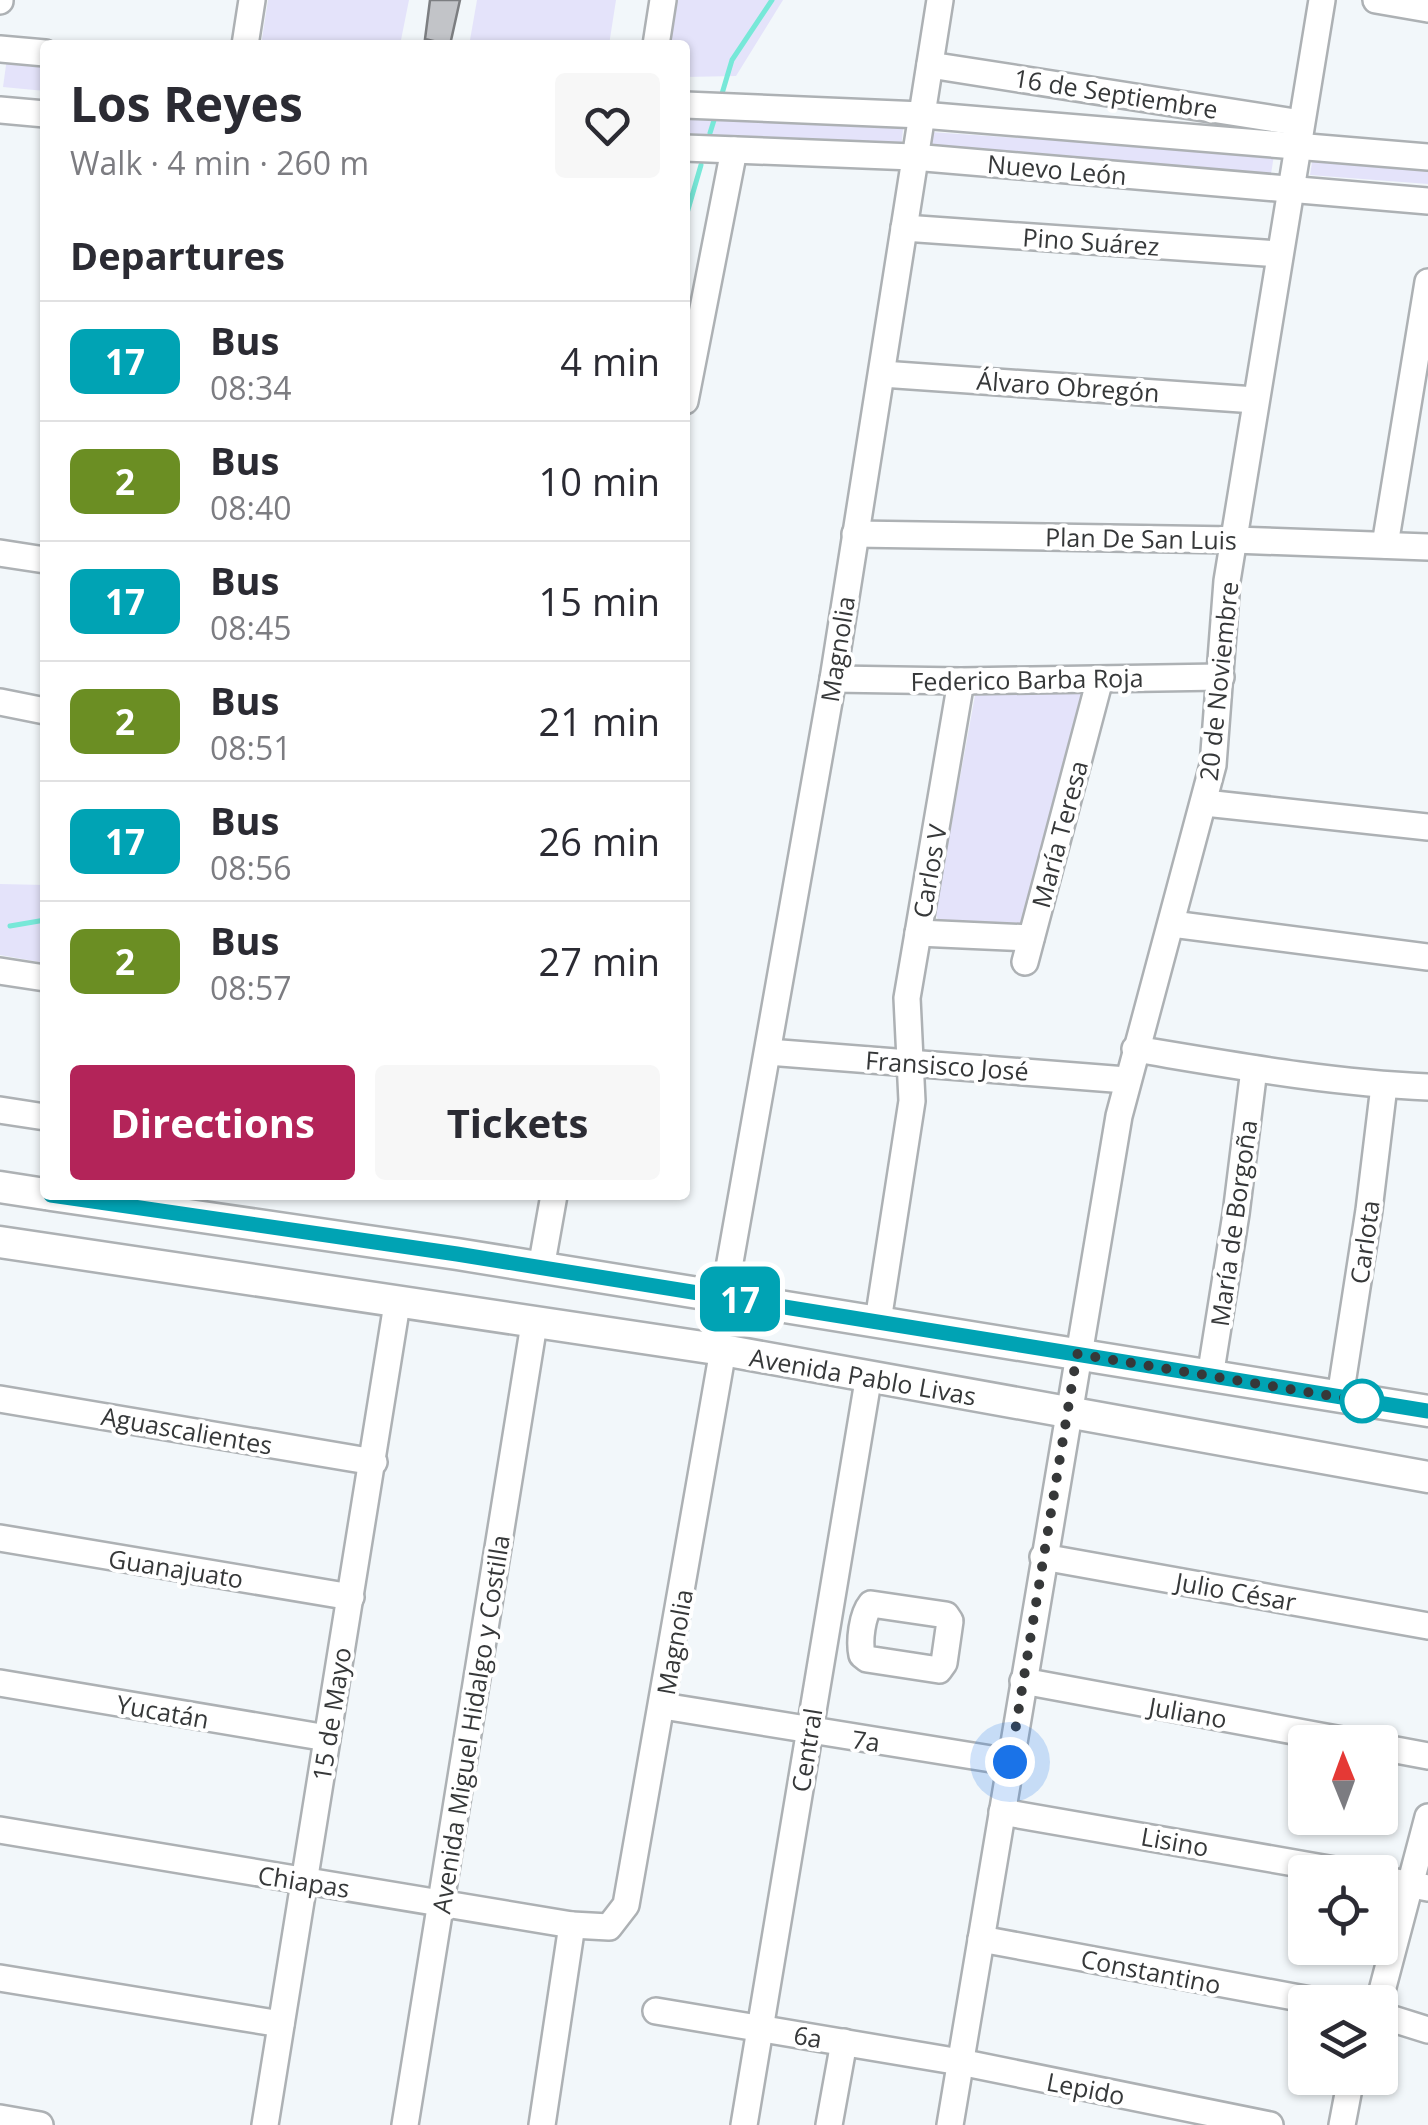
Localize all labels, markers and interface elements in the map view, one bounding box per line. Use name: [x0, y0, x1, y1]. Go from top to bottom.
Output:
street label: 16 de Septiembre: [1012, 60, 1220, 126]
text: Los Reyes: [70, 71, 303, 136]
button: heart: [555, 73, 660, 178]
text: Walk · 4 min · 260 m: [70, 141, 369, 184]
street label: Nuevo León: [986, 146, 1128, 192]
street label: Pino Suárez: [1021, 219, 1161, 263]
text: Departures: [70, 229, 285, 281]
text: Bus: [210, 314, 279, 366]
text: 4 min: [560, 335, 660, 387]
text: 17: [105, 338, 145, 385]
street label: Álvaro Obregón: [975, 363, 1161, 409]
text: 08:34: [210, 366, 292, 409]
text: Bus: [210, 434, 279, 486]
text: 10 min: [539, 455, 660, 507]
text: 2: [115, 458, 135, 505]
text: 08:40: [210, 486, 292, 529]
street label: Plan De San Luis: [1045, 519, 1237, 557]
text: Bus: [210, 554, 279, 606]
text: 15 min: [539, 575, 660, 627]
text: 17: [105, 578, 145, 625]
street label: 20 de Noviembre: [1191, 580, 1245, 782]
street label: Magnolia: [812, 594, 862, 704]
text: 08:45: [210, 606, 292, 649]
street label: Federico Barba Roja: [910, 660, 1144, 698]
text: Bus: [210, 674, 279, 726]
text: 21 min: [539, 695, 660, 747]
text: 2: [115, 698, 135, 745]
text: 08:51: [210, 726, 292, 769]
street label: María Teresa: [1023, 757, 1095, 911]
text: Bus: [210, 794, 279, 846]
text: 26 min: [539, 815, 660, 867]
text: 17: [105, 818, 145, 865]
street label: Carlos V: [904, 821, 954, 920]
text: 08:56: [210, 846, 292, 889]
text: Bus: [210, 914, 279, 966]
text: 27 min: [539, 935, 660, 987]
text: 2: [115, 938, 135, 985]
text: 08:57: [210, 966, 292, 1009]
street label: Fransisco José: [864, 1042, 1030, 1088]
button: Directions: [70, 1065, 355, 1180]
button: Tickets: [375, 1065, 660, 1180]
street label: María de Borgoña: [1202, 1117, 1264, 1329]
street label: Carlota: [1341, 1198, 1387, 1286]
line badge: 17: [695, 1266, 785, 1332]
text: 17: [720, 1276, 760, 1323]
street label: Avenida Pablo Livas: [747, 1339, 979, 1413]
unlabelled marker: [1341, 1380, 1383, 1422]
street label: Aguascalientes: [99, 1398, 275, 1462]
street label: Avenida Miguel Hidalgo y Costilla: [423, 1532, 517, 1916]
street label: Guanajuato: [106, 1541, 246, 1595]
street label: Julio César: [1171, 1563, 1299, 1618]
street label: Magnolia: [648, 1586, 700, 1698]
street label: 15 de Mayo: [304, 1645, 358, 1783]
street label: Yucatán: [114, 1686, 212, 1736]
street label: Juliano: [1144, 1688, 1230, 1736]
street label: Central: [783, 1706, 829, 1794]
street label: 7a: [850, 1721, 882, 1759]
north arrow: [1288, 1725, 1398, 1835]
map controls: [1288, 1725, 1398, 2095]
your location: [985, 1737, 1035, 1787]
street label: Lisino: [1139, 1818, 1211, 1864]
button: locate: [1288, 1855, 1398, 1965]
street label: Chiapas: [256, 1857, 352, 1905]
street label: Constantino: [1078, 1941, 1224, 2001]
button: layers: [1288, 1985, 1398, 2095]
street label: 6a: [791, 2017, 825, 2055]
street label: Lepido: [1044, 2064, 1128, 2112]

